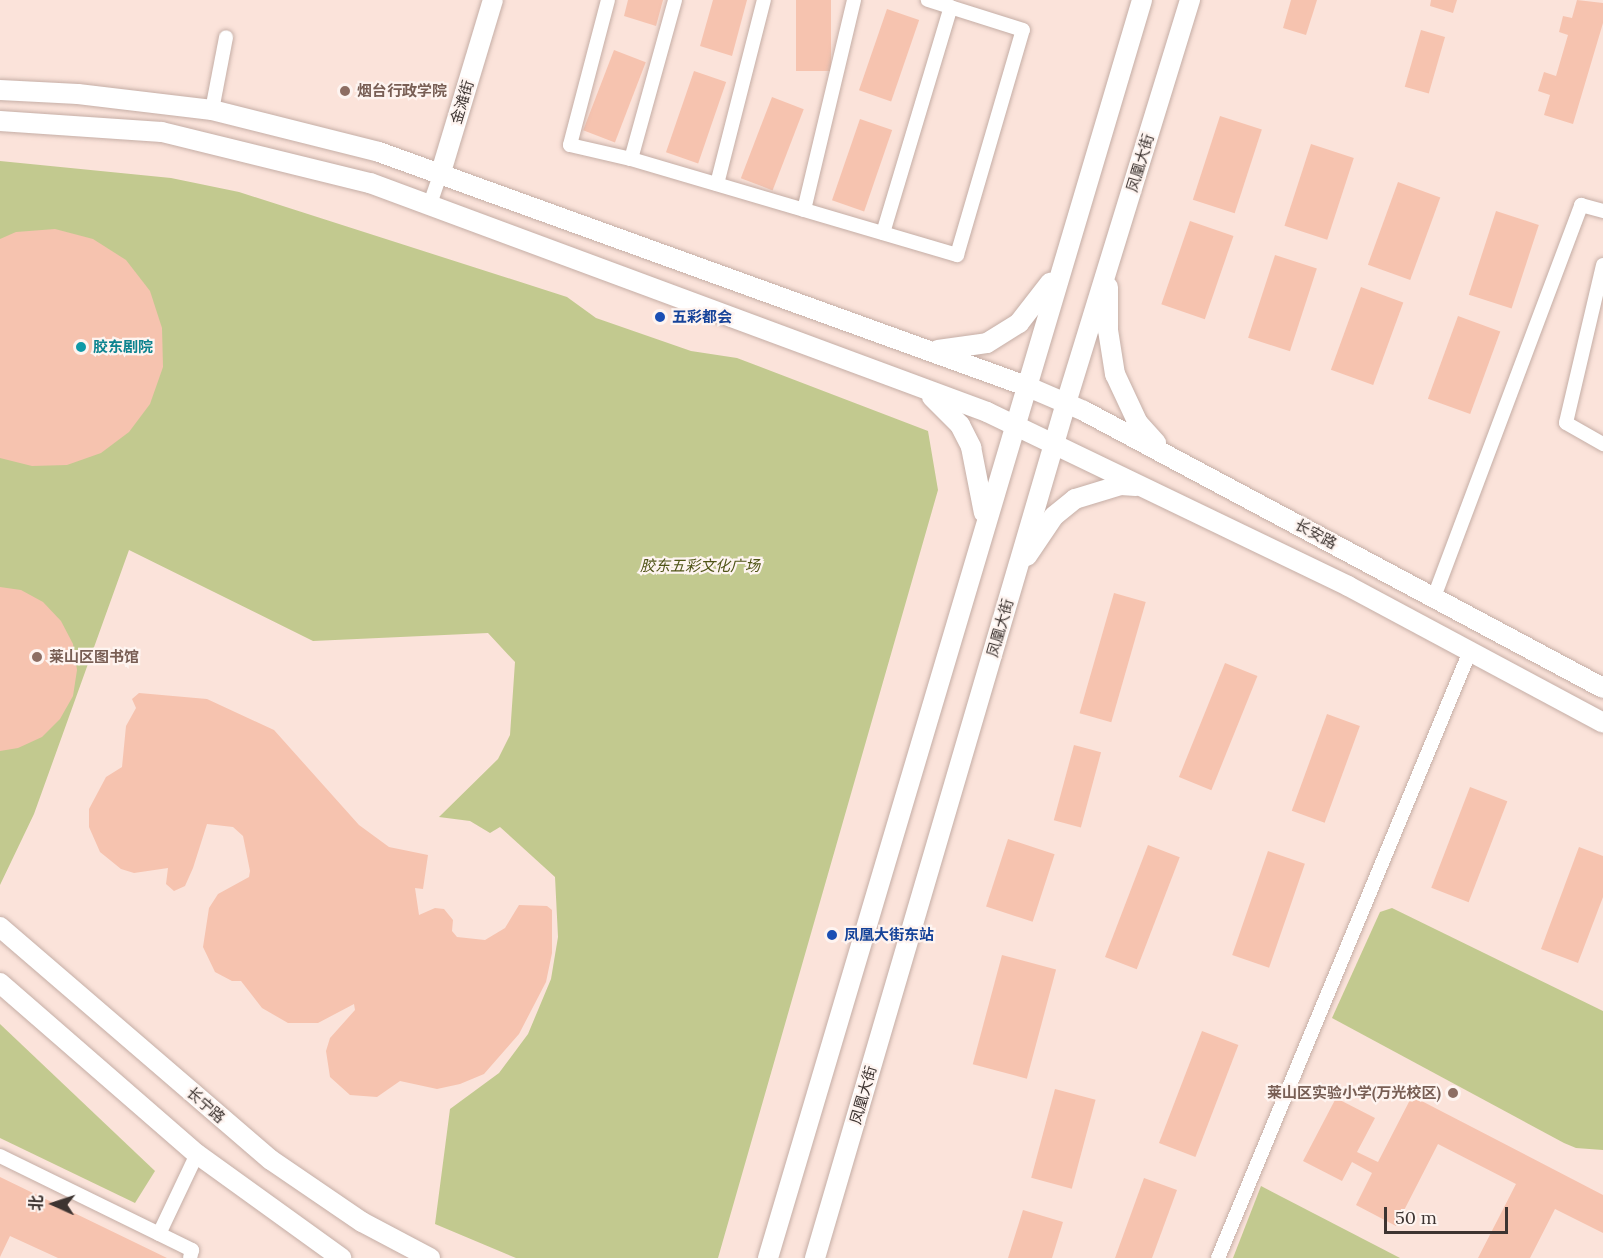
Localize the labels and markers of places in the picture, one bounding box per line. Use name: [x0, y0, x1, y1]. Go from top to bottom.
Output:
place label: 烟台行政学院: [357, 82, 447, 100]
marker: 烟台行政学院: [338, 84, 352, 98]
place label: 五彩都会: [672, 308, 732, 326]
marker: 五彩都会: [653, 310, 667, 324]
place label: 胶东剧院: [93, 338, 153, 356]
marker: 胶东剧院: [74, 340, 88, 354]
place label: 莱山区图书馆: [49, 648, 139, 666]
marker: 莱山区图书馆: [30, 650, 44, 664]
place label: 凤凰大街东站: [844, 926, 934, 944]
marker: 凤凰大街东站: [825, 928, 839, 942]
place label: 莱山区实验小学(万光校区): [1267, 1084, 1441, 1102]
marker: 莱山区实验小学(万光校区): [1446, 1086, 1460, 1100]

